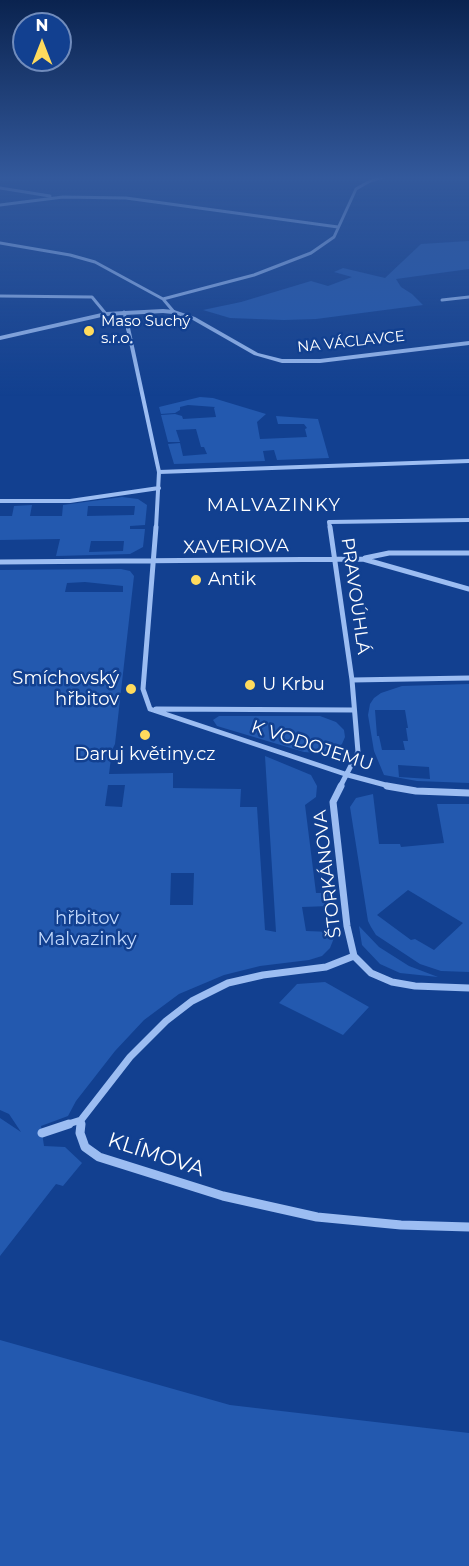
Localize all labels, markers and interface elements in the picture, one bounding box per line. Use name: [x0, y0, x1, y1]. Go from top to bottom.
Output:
north arrow: [12, 12, 72, 72]
text: N: [36, 16, 48, 35]
place label: Maso Suchý s.r.o.: [101, 313, 190, 348]
marker: Maso Suchý s.r.o.: [82, 324, 96, 338]
street label: NA VÁCLAVCE: [296, 327, 406, 357]
district label: MALVAZINKY: [207, 495, 341, 517]
street label: XAVERIOVA: [183, 535, 289, 559]
street label: PRAVOÚHLÁ: [336, 536, 374, 656]
place label: Antik: [208, 569, 256, 591]
marker: Antik: [189, 573, 203, 587]
place label: Smíchovský hřbitov: [12, 668, 119, 710]
place label: U Krbu: [262, 674, 325, 696]
marker: U Krbu: [243, 678, 257, 692]
marker: Smíchovský hřbitov: [124, 682, 138, 696]
street label: K VODOJEMU: [248, 716, 376, 776]
marker: Daruj květiny.cz: [138, 728, 152, 742]
place label: Daruj květiny.cz: [75, 744, 215, 766]
street label: ŠTORKÁNOVA: [309, 809, 347, 939]
park label: hřbitov Malvazinky: [38, 908, 136, 950]
street label: KLÍMOVA: [105, 1128, 207, 1182]

